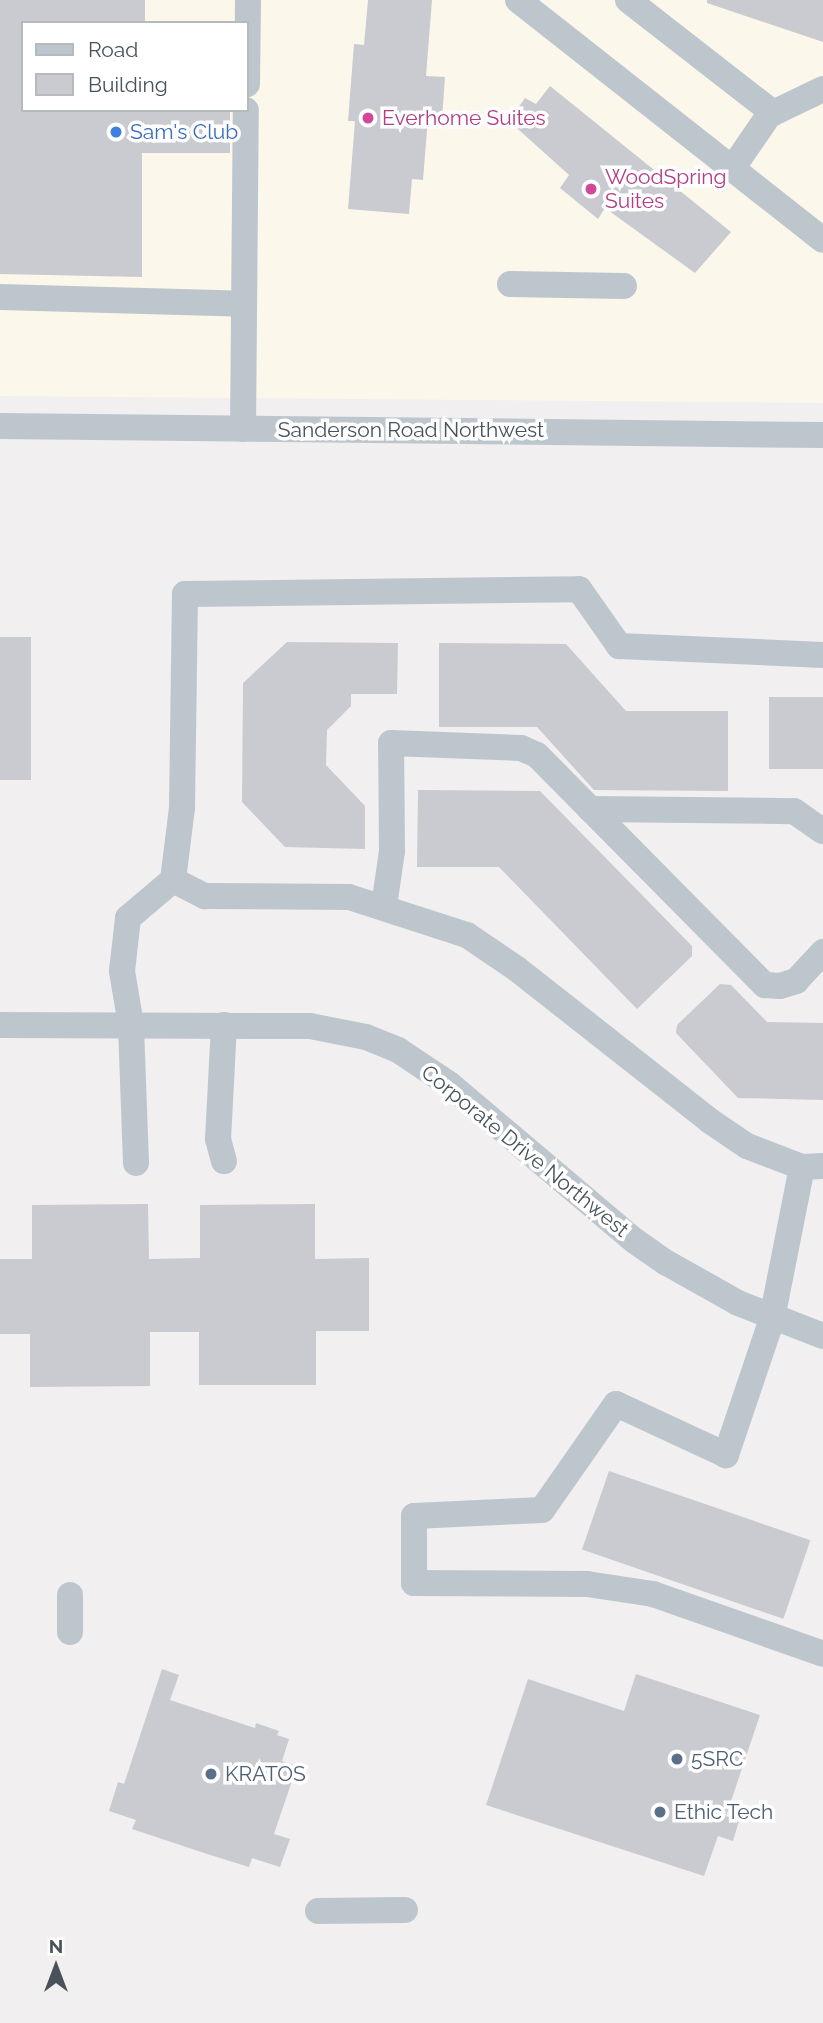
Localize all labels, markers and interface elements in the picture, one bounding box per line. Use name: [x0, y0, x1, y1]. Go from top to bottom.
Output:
legend: [21, 21, 248, 112]
text: Road: [88, 37, 138, 62]
text: Building: [88, 72, 168, 97]
place label: Everhome Suites: [382, 105, 546, 131]
marker: Everhome Suites: [360, 110, 376, 126]
place label: Sam's Club: [130, 119, 238, 145]
marker: Sam's Club: [108, 124, 124, 140]
place label: WoodSpring Suites: [605, 164, 726, 214]
marker: WoodSpring Suites: [583, 181, 599, 197]
street label: Sanderson Road Northwest: [278, 417, 544, 443]
street label: Corporate Drive Northwest: [416, 1060, 634, 1242]
place label: 5SRC: [691, 1746, 743, 1772]
marker: 5SRC: [669, 1751, 685, 1767]
place label: KRATOS: [225, 1761, 306, 1787]
marker: KRATOS: [203, 1766, 219, 1782]
place label: Ethic Tech: [674, 1799, 774, 1825]
marker: Ethic Tech: [652, 1804, 668, 1820]
north arrow: [21, 1932, 91, 2002]
text: N: [49, 1935, 63, 1957]

